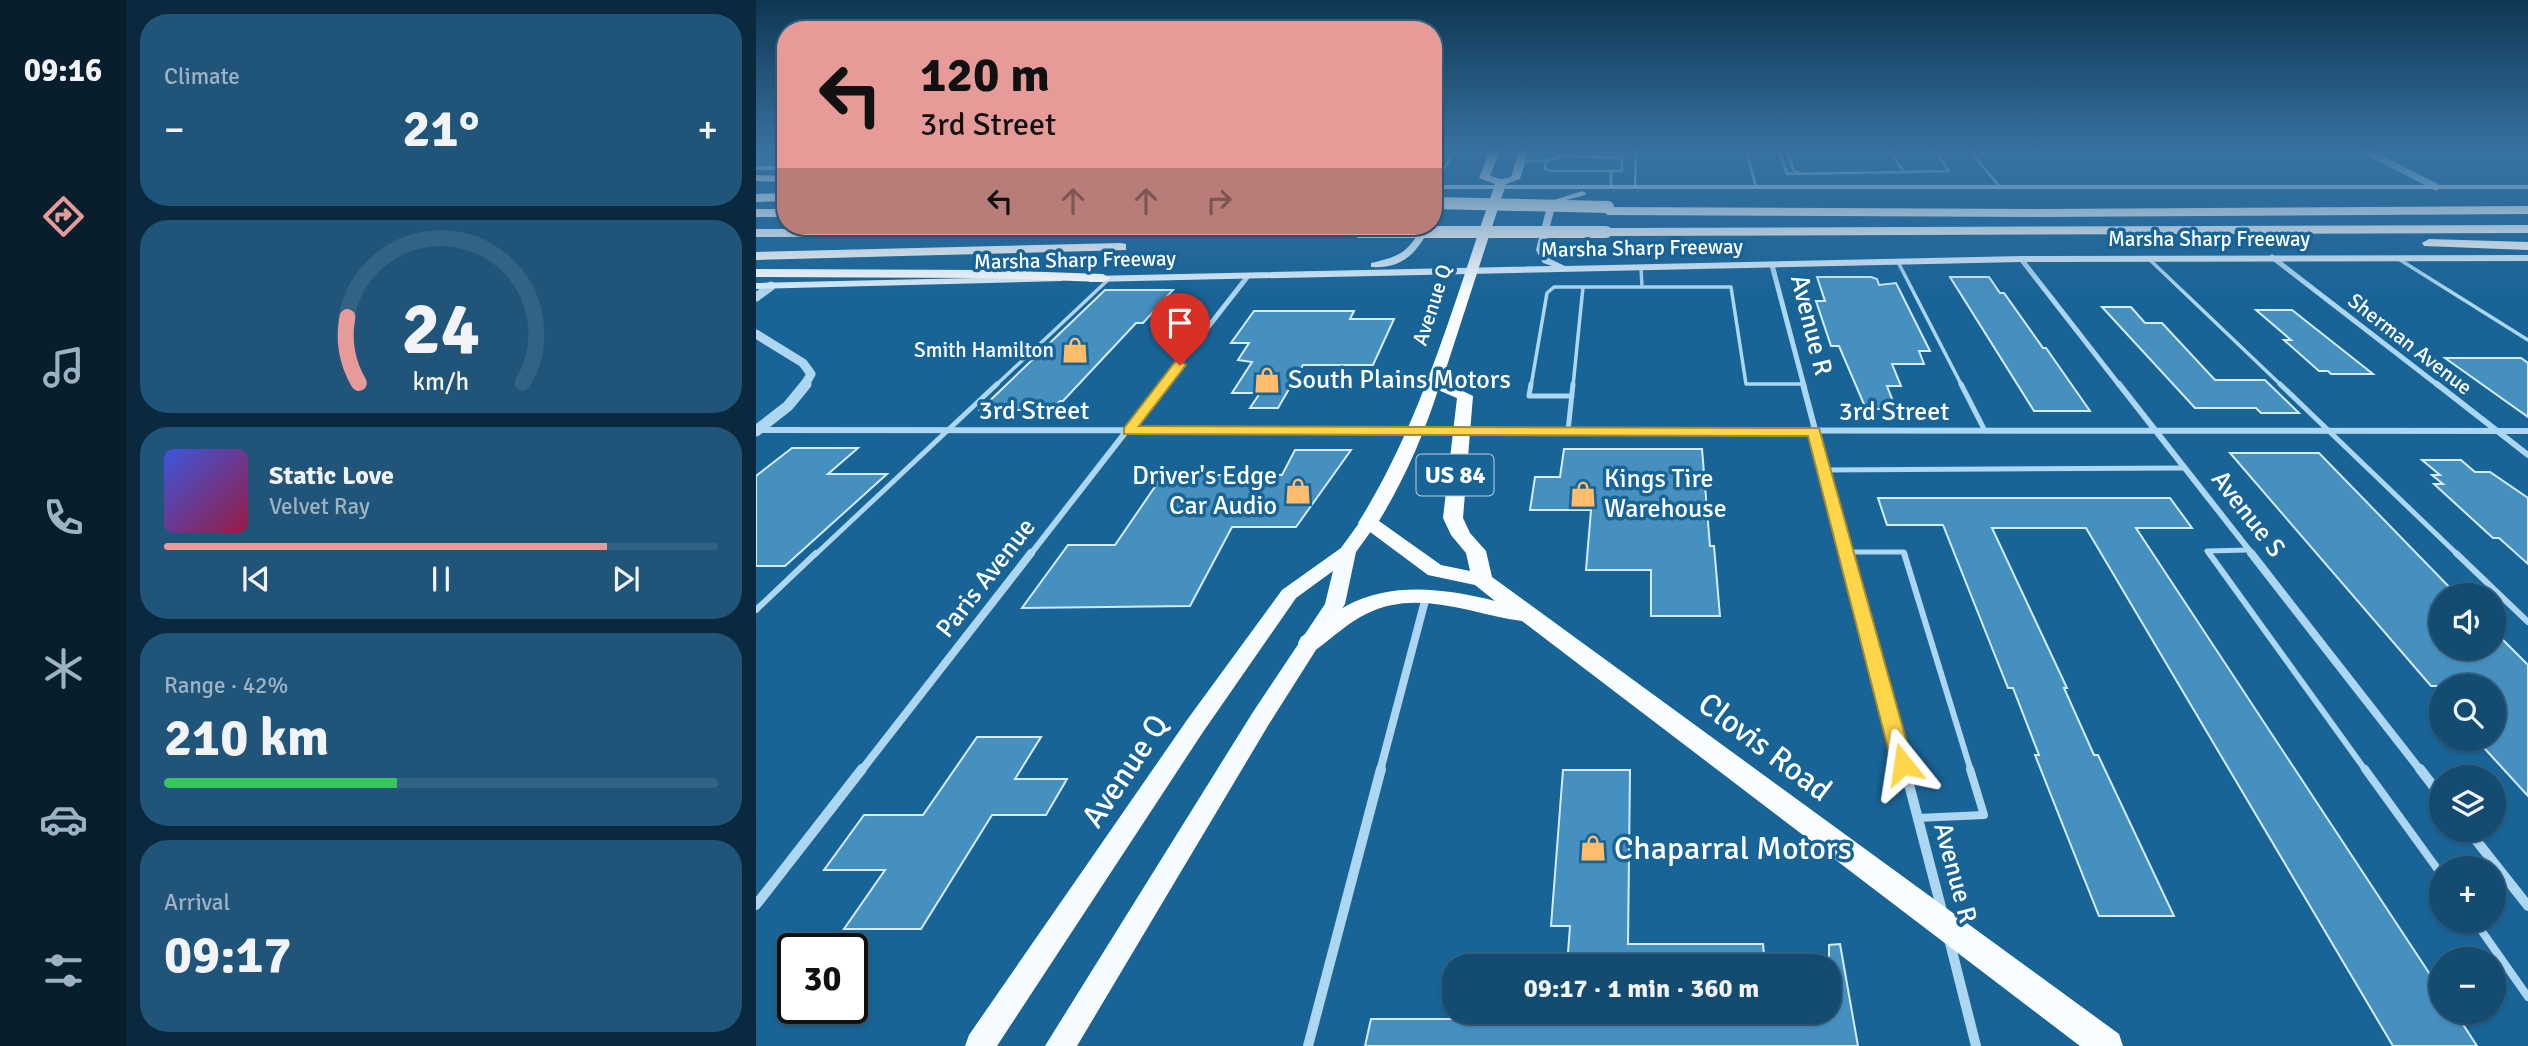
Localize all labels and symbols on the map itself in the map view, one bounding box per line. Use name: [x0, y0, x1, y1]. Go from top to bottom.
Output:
street label: Marsha Sharp Freeway: [2108, 226, 2310, 252]
street label: Marsha Sharp Freeway: [1541, 233, 1743, 263]
street label: Marsha Sharp Freeway: [974, 245, 1176, 275]
street label: Avenue Q: [1407, 261, 1457, 349]
street label: Avenue R: [1783, 271, 1839, 379]
street label: Sherman Avenue: [2343, 287, 2477, 401]
pin: [1150, 293, 1210, 365]
shop icon: Smith Hamilton: [1060, 335, 1090, 365]
place label: Smith Hamilton: [914, 337, 1054, 363]
place label: South Plains Motors: [1288, 364, 1511, 396]
shop icon: South Plains Motors: [1252, 365, 1282, 395]
street label: 3rd Street: [979, 395, 1089, 427]
street label: 3rd Street: [1839, 396, 1949, 428]
road number: US 84: [1416, 454, 1494, 496]
place label: Driver's Edge Car Audio: [1132, 460, 1277, 522]
place label: Kings Tire Warehouse: [1604, 463, 1727, 525]
street label: Avenue S: [2204, 464, 2292, 564]
shop icon: Driver's Edge Car Audio: [1283, 476, 1313, 506]
shop icon: Kings Tire Warehouse: [1568, 479, 1598, 509]
street label: Paris Avenue: [929, 512, 1043, 644]
street label: Clovis Road: [1691, 684, 1839, 810]
street label: Avenue Q: [1073, 707, 1177, 835]
position arrow: [1866, 727, 1940, 801]
street label: Avenue R: [1926, 819, 1984, 927]
place label: Chaparral Motors: [1614, 829, 1852, 868]
shop icon: Chaparral Motors: [1578, 833, 1608, 863]
speed limit sign: 30: [777, 933, 868, 1024]

